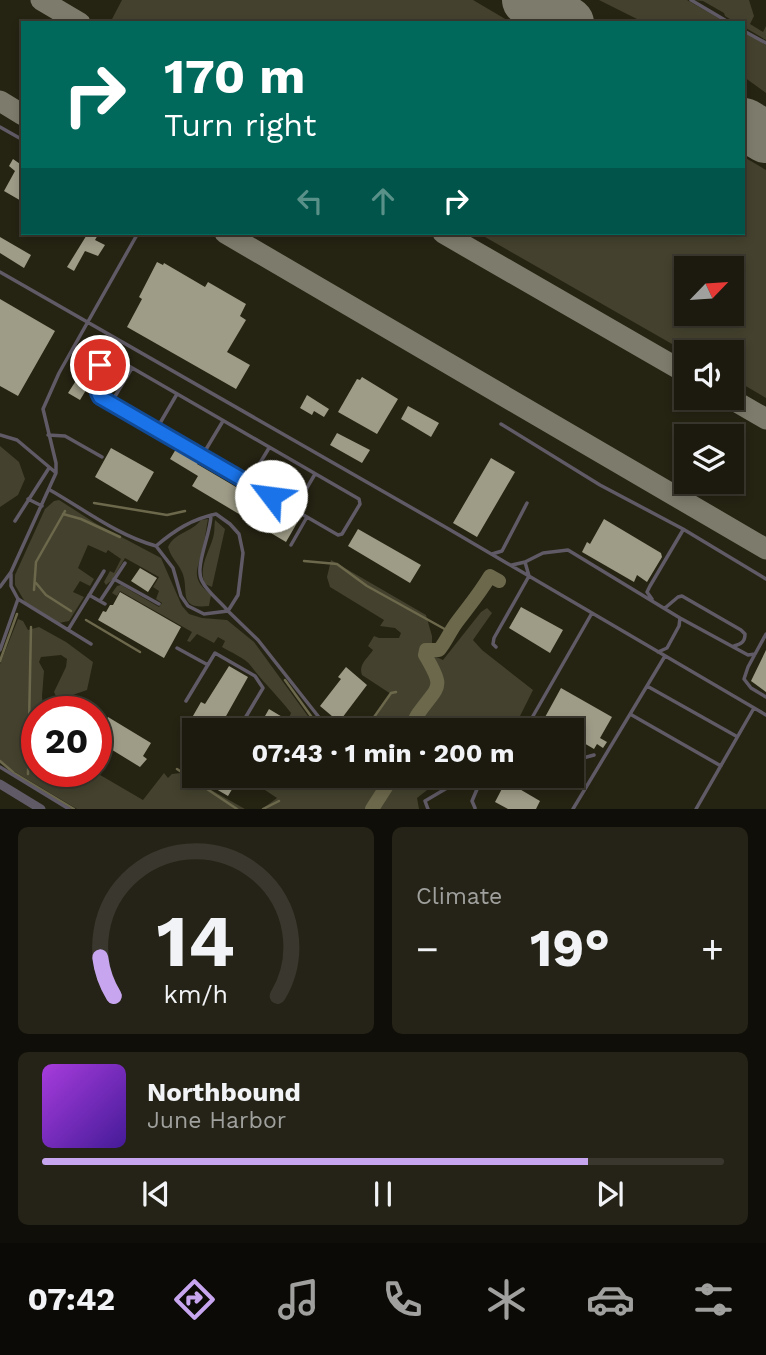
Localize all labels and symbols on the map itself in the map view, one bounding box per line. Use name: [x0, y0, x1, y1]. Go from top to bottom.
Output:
north arrow: [674, 256, 744, 326]
pin: [70, 335, 130, 395]
position arrow: [234, 459, 308, 533]
speed limit sign: 20: [21, 696, 112, 787]

